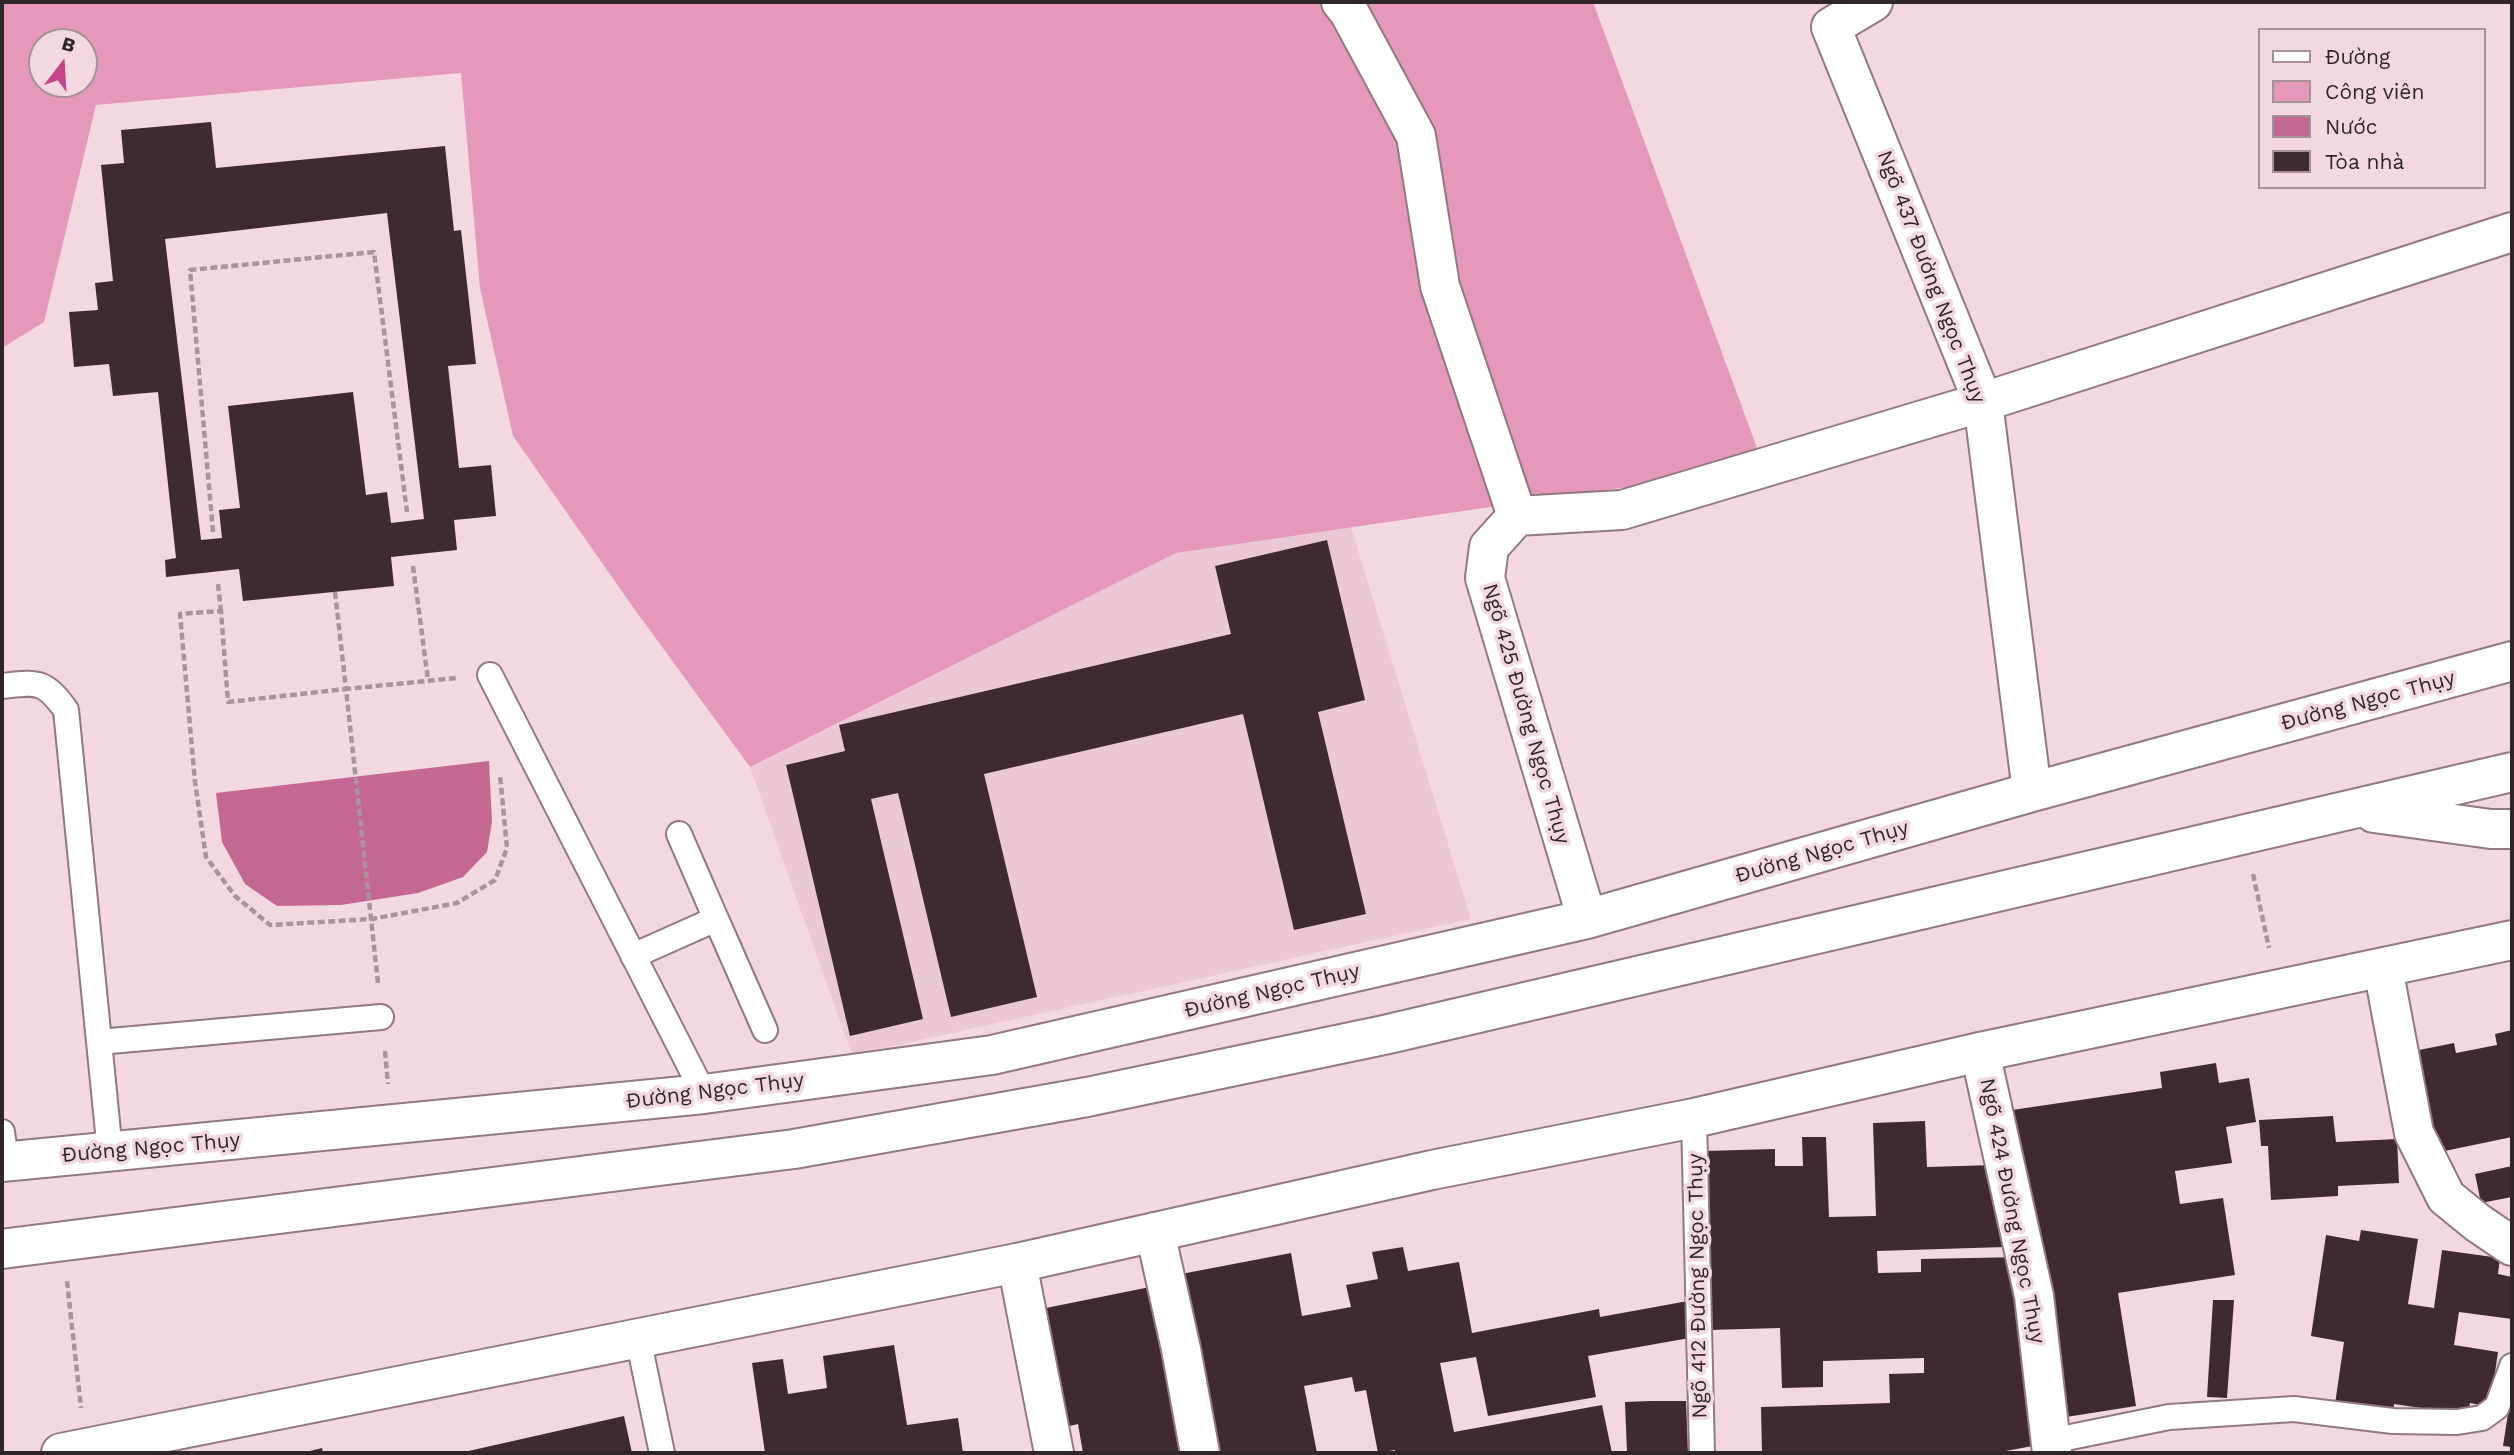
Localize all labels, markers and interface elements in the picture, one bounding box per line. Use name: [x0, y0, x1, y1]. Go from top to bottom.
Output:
north arrow: [28, 28, 98, 98]
legend: [2258, 28, 2486, 189]
text: B: [59, 31, 78, 57]
text: Đường: [2325, 44, 2390, 69]
text: Công viên: [2325, 79, 2424, 104]
text: Nước: [2325, 114, 2378, 139]
street label: Ngõ 437 Đường Ngọc Thụy: [1871, 147, 1991, 407]
text: Tòa nhà: [2325, 149, 2404, 174]
street label: Ngõ 425 Đường Ngọc Thụy: [1477, 581, 1575, 847]
street label: Đường Ngọc Thụy: [2278, 666, 2458, 736]
street label: Đường Ngọc Thụy: [1732, 815, 1912, 889]
street label: Đường Ngọc Thụy: [1182, 959, 1362, 1023]
street label: Đường Ngọc Thụy: [624, 1068, 806, 1114]
street label: Ngõ 424 Đường Ngọc Thụy: [1974, 1076, 2050, 1346]
street label: Đường Ngọc Thụy: [61, 1128, 241, 1168]
street label: Ngõ 412 Đường Ngọc Thụy: [1683, 1153, 1713, 1419]

